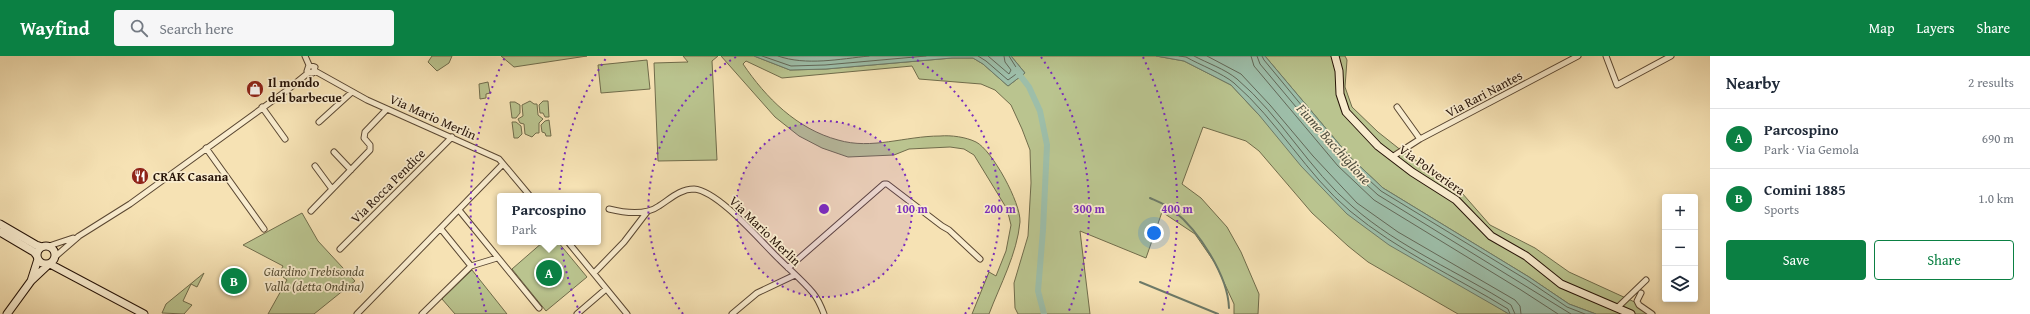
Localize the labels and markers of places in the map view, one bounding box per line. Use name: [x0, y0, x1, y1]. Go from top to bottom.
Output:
place label: Il mondo del barbecue: [268, 73, 342, 107]
shop icon: Il mondo del barbecue: [245, 79, 265, 99]
restaurant icon: CRAK Casana: [130, 166, 150, 186]
place label: CRAK Casana: [153, 167, 229, 186]
centre of rings: [817, 202, 831, 216]
pin: A: [536, 258, 562, 288]
pin: B: [221, 266, 247, 296]

